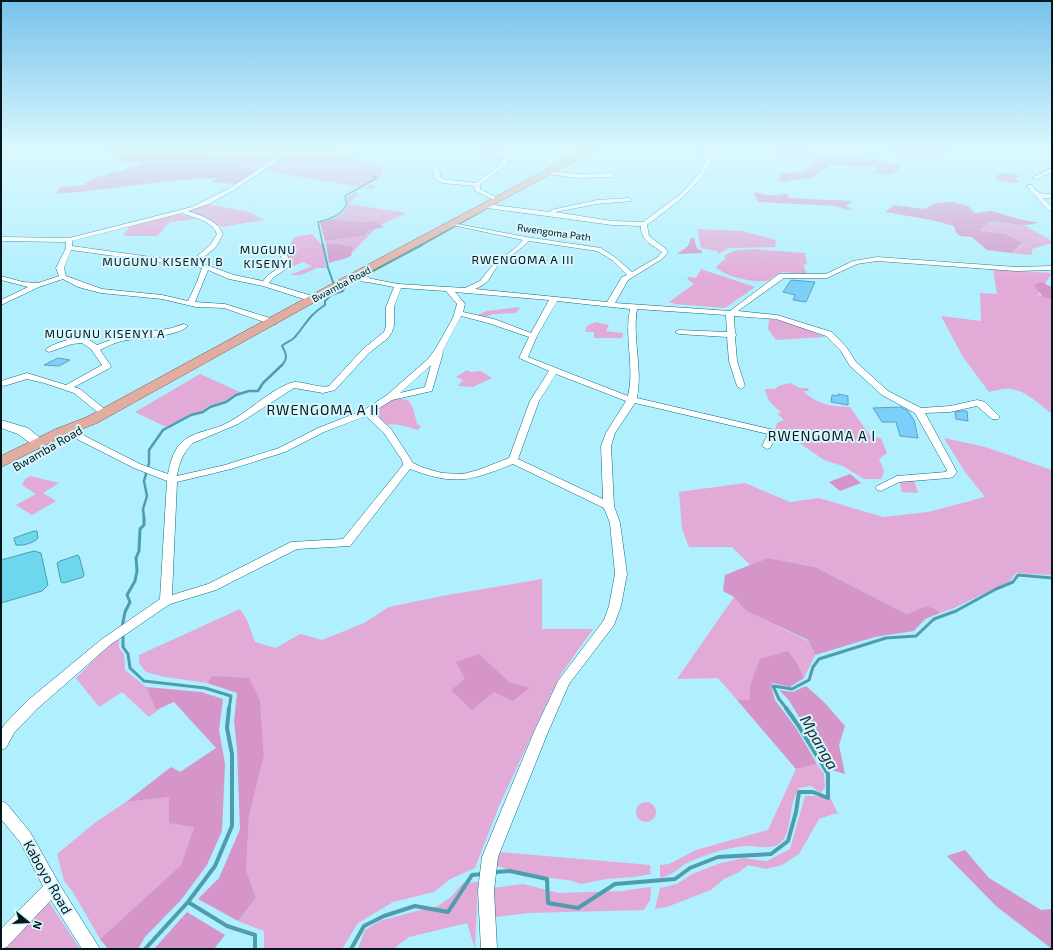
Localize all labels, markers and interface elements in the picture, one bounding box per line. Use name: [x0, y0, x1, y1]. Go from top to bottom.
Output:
street label: Rwengoma Path: [516, 221, 592, 243]
district label: MUGUNU KISENYI: [240, 242, 296, 270]
district label: RWENGOMA A III: [472, 252, 574, 266]
district label: MUGUNU KISENYI B: [102, 254, 224, 268]
street label: Bwamba Road: [309, 263, 373, 305]
district label: MUGUNU KISENYI A: [44, 326, 166, 340]
district label: RWENGOMA A II: [266, 401, 380, 418]
street label: Bwamba Road: [10, 422, 84, 474]
district label: RWENGOMA A I: [768, 427, 876, 444]
water label: Mpanga: [797, 711, 843, 773]
street label: Kaboyo Road: [20, 837, 76, 917]
north arrow: [8, 902, 48, 942]
text: N: [31, 919, 45, 931]

